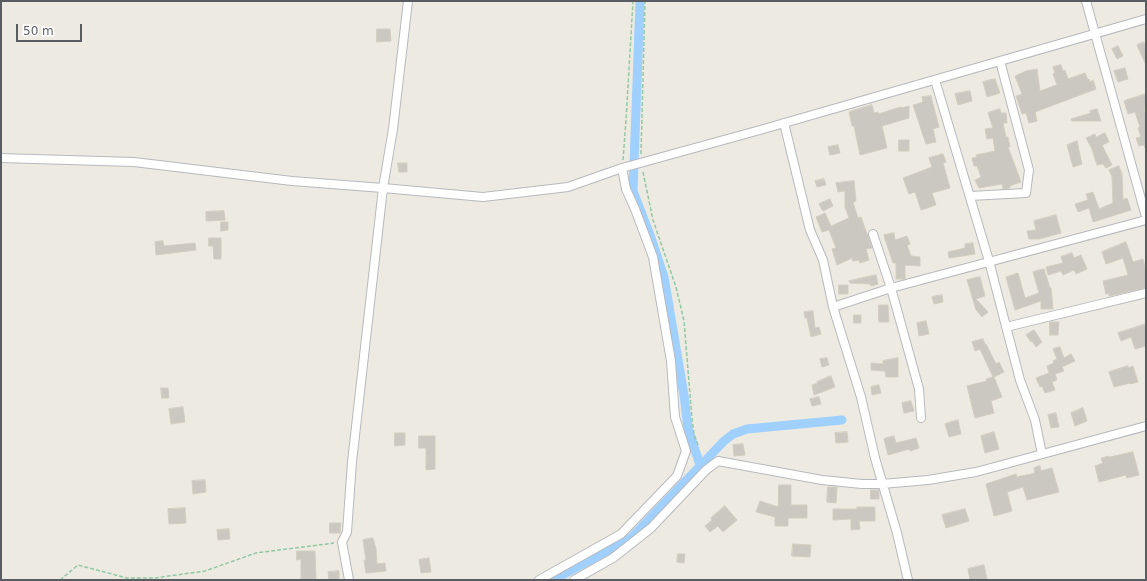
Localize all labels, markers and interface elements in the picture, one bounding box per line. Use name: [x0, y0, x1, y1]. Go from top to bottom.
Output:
scale bar: [18, 16, 84, 42]
text: 50 m: [23, 24, 54, 38]

